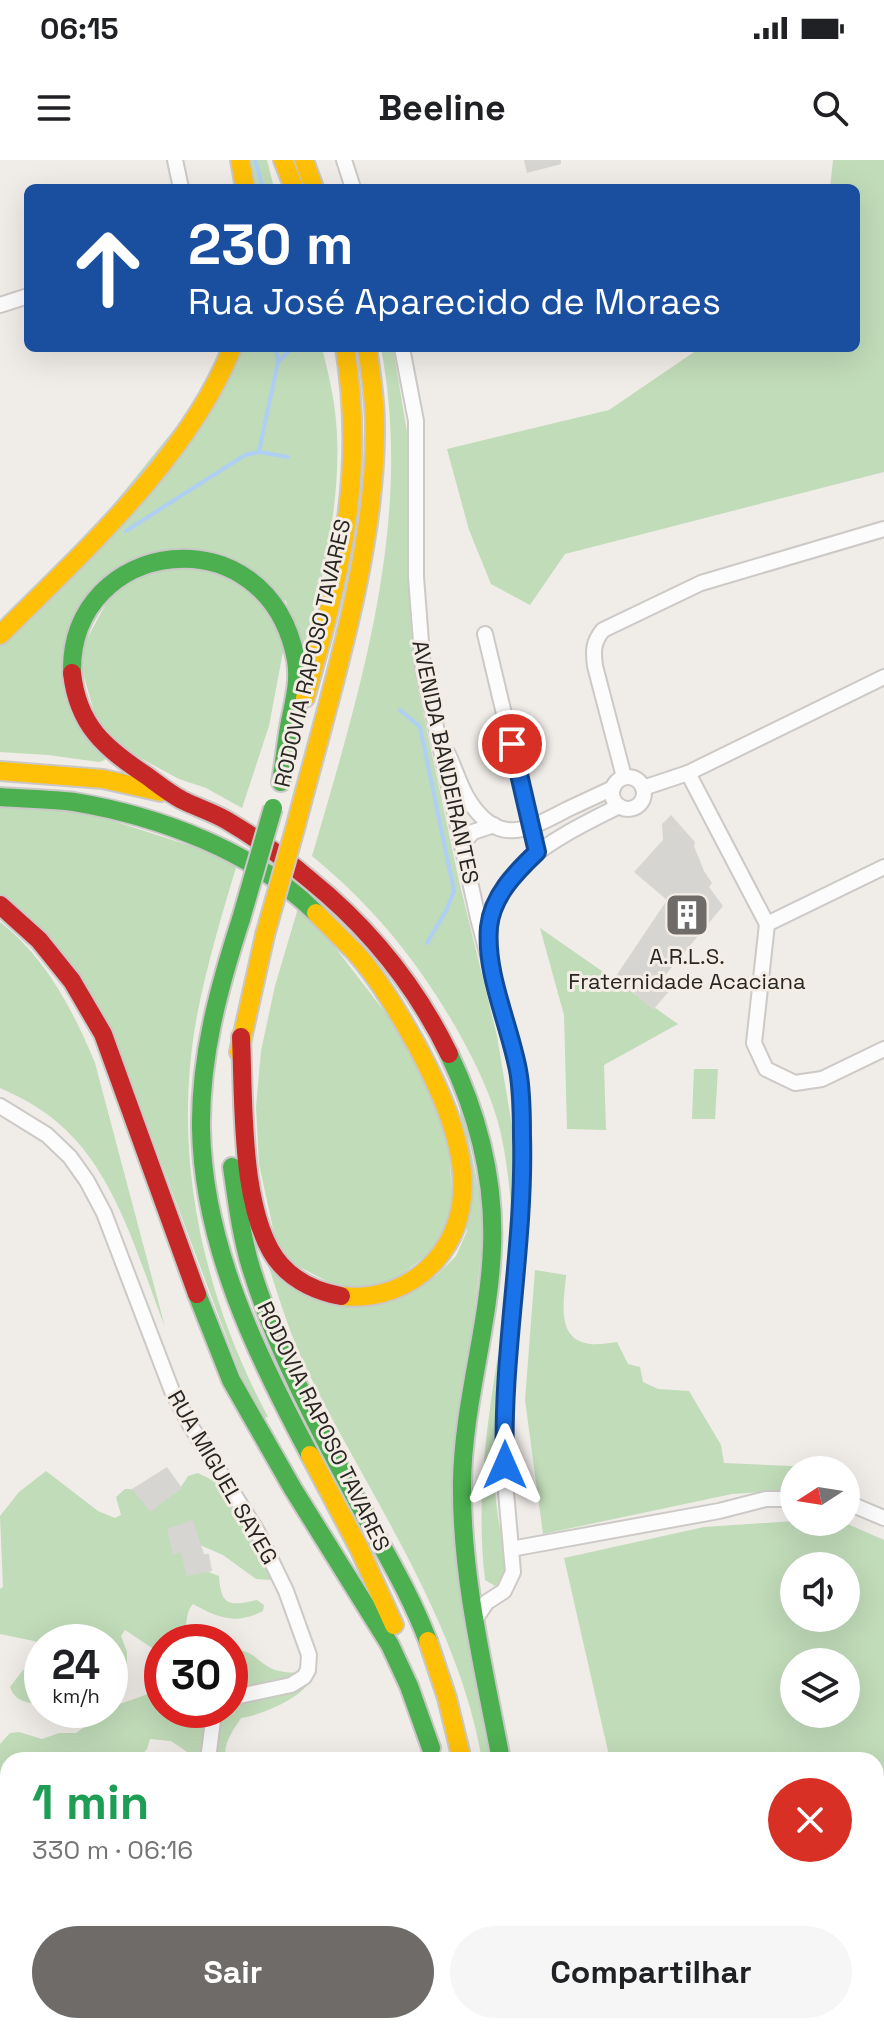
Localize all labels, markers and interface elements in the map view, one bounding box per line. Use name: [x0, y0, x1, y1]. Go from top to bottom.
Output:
text: 06:15: [40, 9, 118, 48]
text: Beeline: [378, 85, 506, 131]
icon: menu: [32, 86, 76, 130]
icon: search: [808, 86, 852, 130]
text: 230 m: [188, 209, 354, 280]
icon: ahead: [56, 216, 160, 320]
text: Rua José Aparecido de Moraes: [188, 279, 721, 325]
street label: RODOVIA RAPOSO TAVARES: [268, 516, 356, 790]
street label: AVENIDA BANDEIRANTES: [406, 637, 486, 887]
pin: [478, 710, 546, 778]
icon: arrive: [490, 722, 534, 766]
building icon: A.R.L.S. Fraternidade Acaciana: [663, 891, 711, 939]
place label: A.R.L.S. Fraternidade Acaciana: [568, 942, 806, 995]
street label: RODOVIA RAPOSO TAVARES: [251, 1297, 397, 1555]
street label: RUA MIGUEL SAYEG: [162, 1385, 284, 1569]
position arrow: [463, 1423, 547, 1507]
north arrow: [780, 1456, 860, 1536]
map controls: [780, 1456, 860, 1728]
button: sound: [780, 1552, 860, 1632]
speed limit sign: 30: [144, 1624, 248, 1728]
text: 24: [52, 1640, 100, 1691]
button: layers: [780, 1648, 860, 1728]
text: km/h: [52, 1683, 100, 1709]
text: 1 min: [32, 1772, 149, 1833]
button: close: [768, 1778, 852, 1862]
text: 330 m · 06:16: [32, 1833, 193, 1867]
button: Sair: [32, 1926, 434, 2018]
button: Compartilhar: [450, 1926, 852, 2018]

